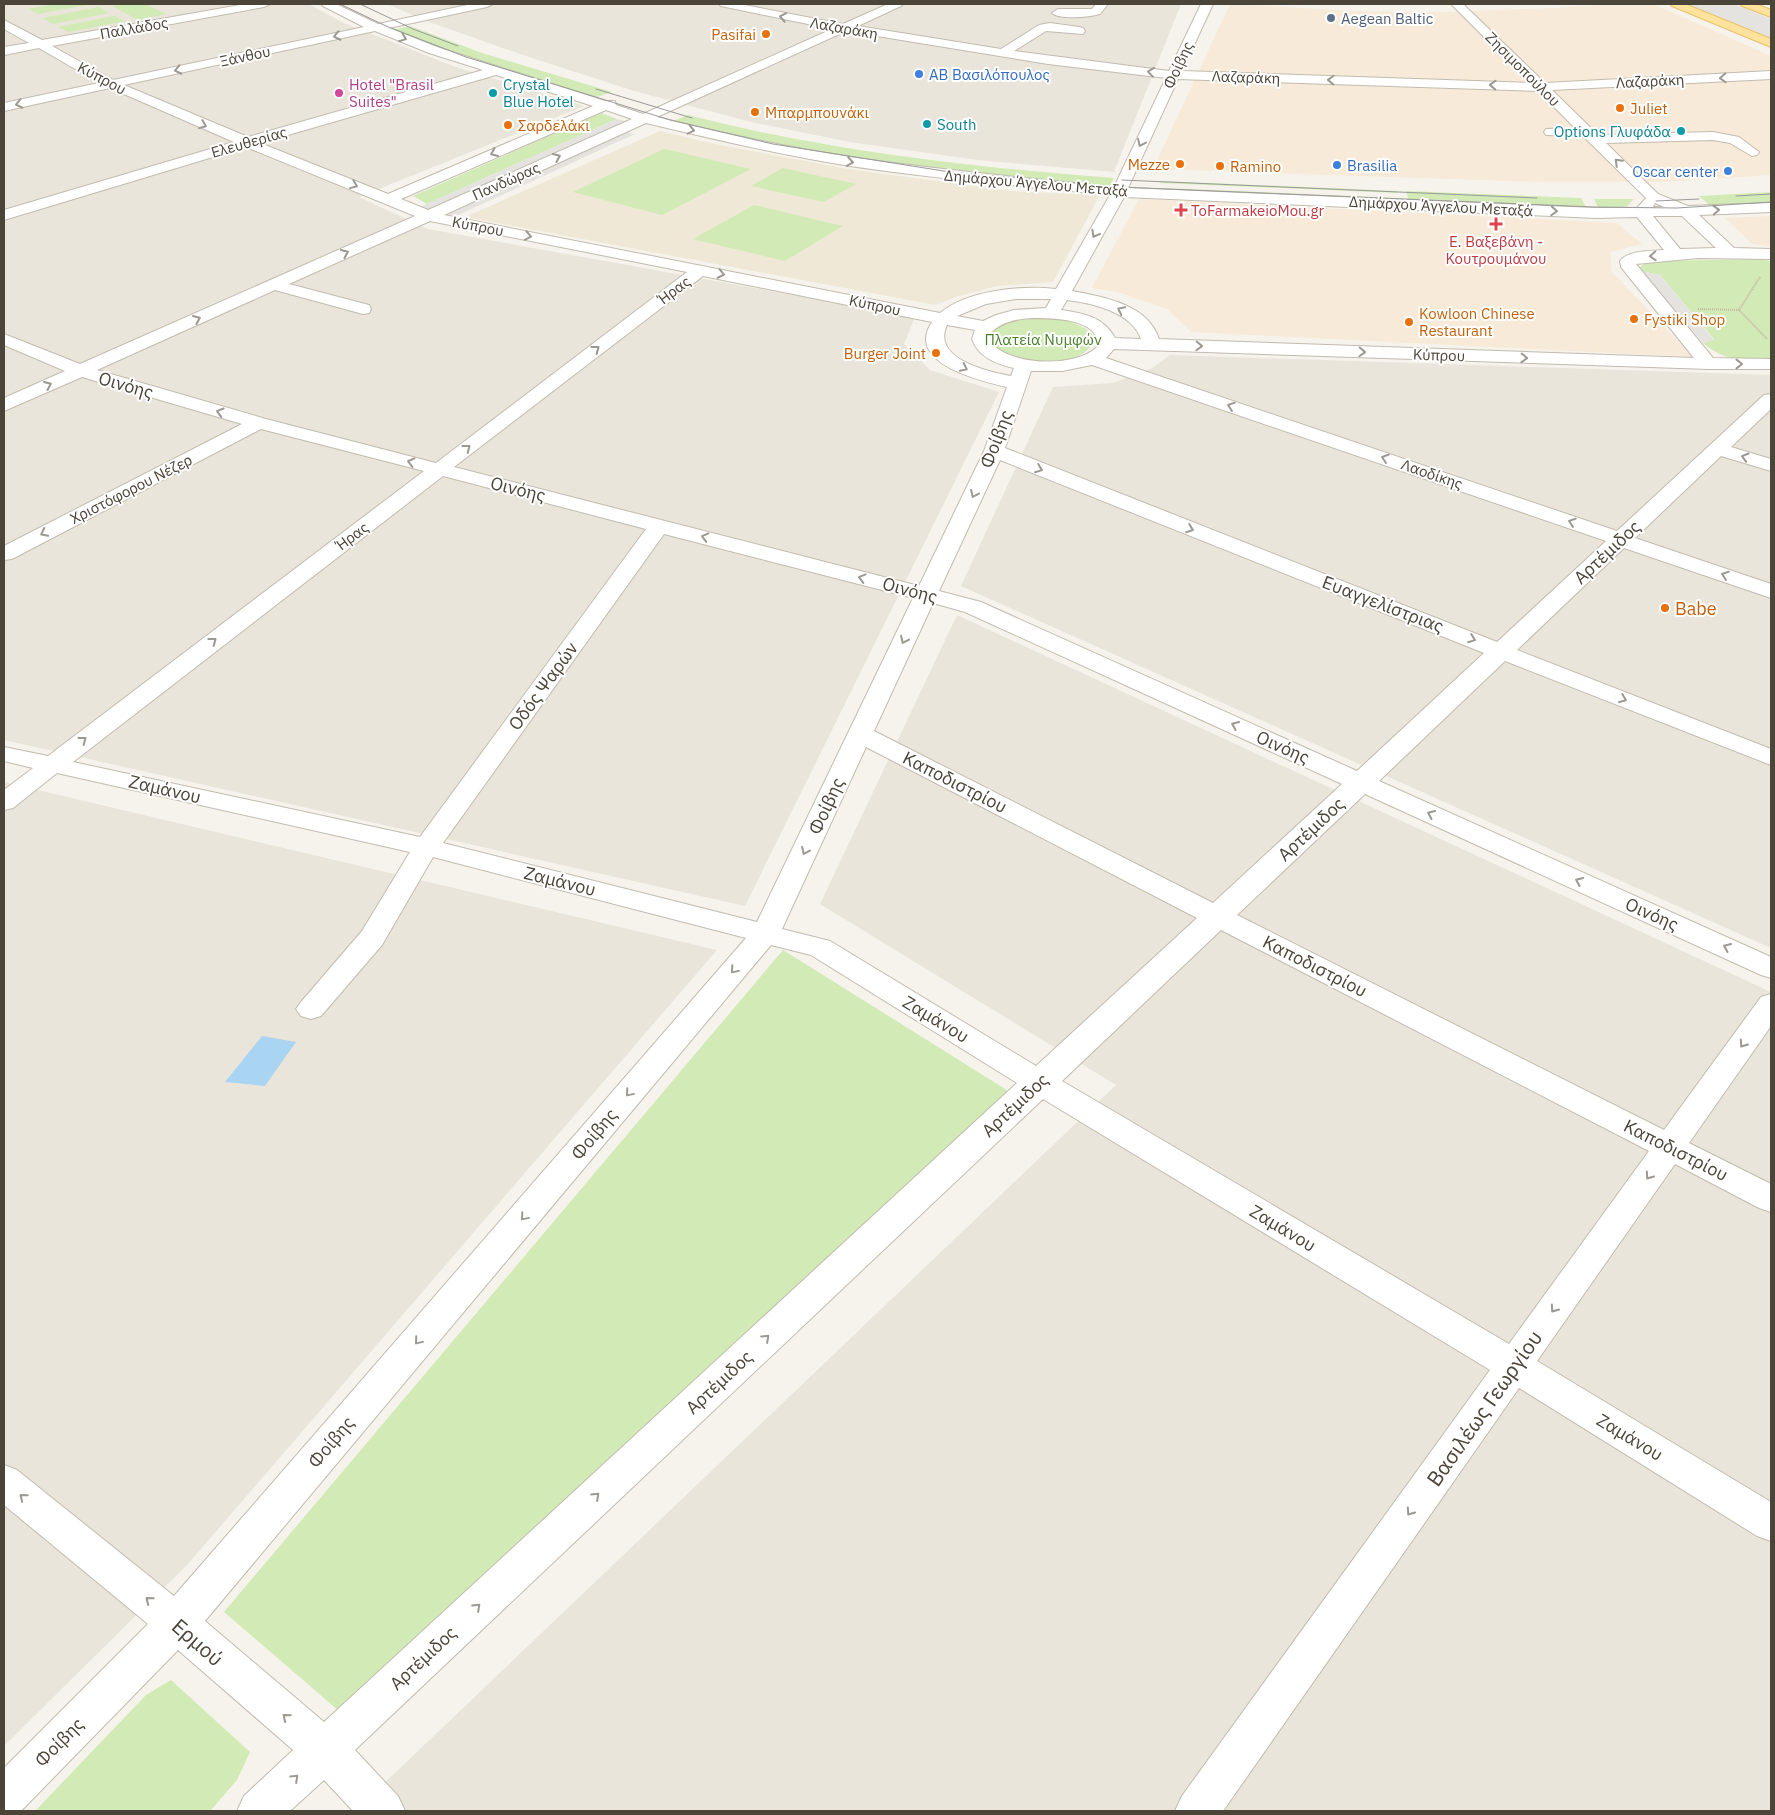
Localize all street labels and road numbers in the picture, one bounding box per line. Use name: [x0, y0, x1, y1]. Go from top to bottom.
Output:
street label: Παλλάδος: [98, 13, 170, 43]
street label: Λαζαράκη: [808, 13, 880, 43]
street label: Ζησιμοπούλου: [1482, 28, 1564, 110]
street label: Φοίβης: [1159, 38, 1197, 92]
street label: Ξάνθου: [218, 41, 272, 71]
street label: Κύπρου: [74, 57, 130, 99]
street label: Λαζαράκη: [1211, 66, 1281, 88]
street label: Λαζαράκη: [1615, 70, 1685, 92]
street label: Ελευθερίας: [209, 122, 289, 162]
street label: Πανδώρας: [469, 158, 543, 204]
street label: Δημάρχου Άγγελου Μεταξά: [943, 165, 1129, 201]
street label: Δημάρχου Άγγελου Μεταξά: [1348, 192, 1534, 220]
street label: Κύπρου: [450, 212, 506, 240]
street label: Ήρας: [653, 272, 694, 309]
street label: Κύπρου: [847, 290, 903, 320]
street label: Κύπρου: [1413, 345, 1465, 365]
street label: Οινόης: [96, 366, 156, 404]
street label: Φοίβης: [974, 406, 1018, 471]
street label: Χριστόφορου Νέζερ: [67, 450, 195, 528]
street label: Λαοδίκης: [1399, 455, 1465, 493]
street label: Οινόης: [488, 471, 548, 507]
street label: Αρτέμιδος: [1569, 515, 1646, 589]
street label: Ήρας: [331, 518, 372, 555]
street label: Ευαγγελίστριας: [1319, 570, 1447, 638]
street label: Οινόης: [880, 572, 940, 608]
street label: Οδóς Ψαρών: [503, 637, 583, 735]
street label: Οινόης: [1253, 725, 1314, 769]
street label: Καποδιστρίου: [899, 746, 1011, 818]
street label: Ζαμάνου: [127, 770, 203, 808]
street label: Φοίβης: [803, 774, 849, 838]
street label: Αρτέμιδος: [1273, 792, 1350, 866]
street label: Ζαμάνου: [522, 861, 598, 901]
street label: Οινόης: [1622, 892, 1683, 936]
street label: Καποδιστρίου: [1259, 930, 1371, 1002]
street label: Ζαμάνου: [899, 990, 973, 1048]
street label: Αρτέμιδος: [977, 1068, 1054, 1142]
street label: Φοίβης: [566, 1103, 622, 1164]
street label: Καποδιστρίου: [1620, 1114, 1732, 1186]
street label: Ζαμάνου: [1246, 1199, 1320, 1257]
street label: Βασιλέως Γεωργίου: [1420, 1324, 1548, 1492]
street label: Αρτέμιδος: [681, 1345, 758, 1419]
street label: Ζαμάνου: [1593, 1408, 1667, 1466]
street label: Φοίβης: [303, 1411, 359, 1472]
street label: Ερμού: [166, 1612, 230, 1672]
street label: Αρτέμιδος: [385, 1621, 462, 1695]
street label: Φοίβης: [30, 1712, 89, 1771]

